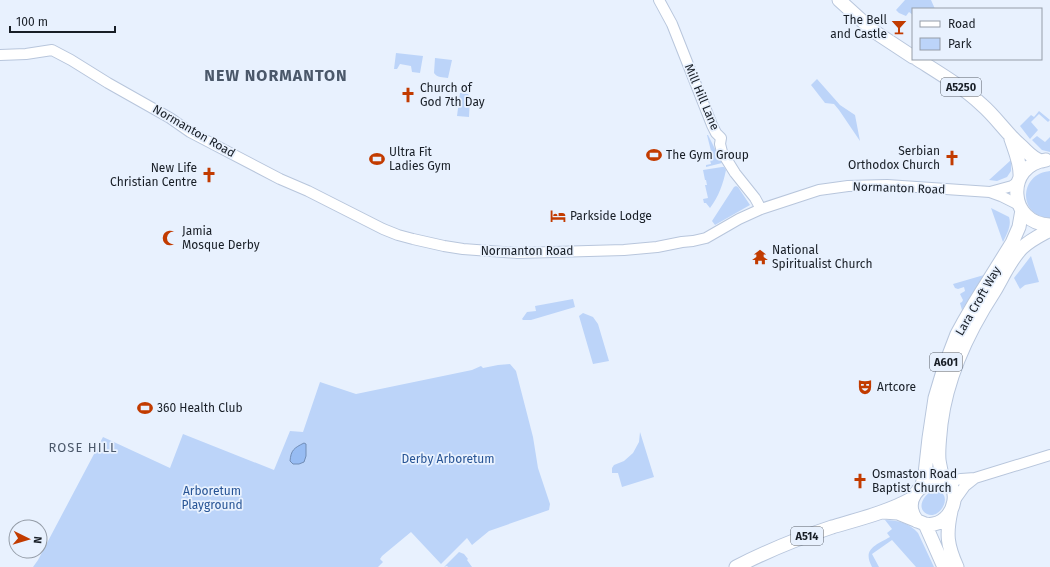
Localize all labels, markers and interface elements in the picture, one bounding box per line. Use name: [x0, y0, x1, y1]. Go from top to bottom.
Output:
scale bar: [10, 8, 115, 34]
legend: [912, 8, 1042, 60]
place label: The Bell and Castle: [830, 13, 887, 41]
text: 100 m: [16, 15, 48, 29]
text: Road: [948, 17, 976, 31]
bar icon: The Bell and Castle: [890, 18, 908, 36]
text: Park: [948, 37, 972, 51]
street label: Mill Hill Lane: [682, 62, 722, 132]
district label: NEW NORMANTON: [204, 66, 348, 85]
road number: A5250: [941, 78, 981, 96]
place label: Church of God 7th Day: [420, 81, 485, 109]
church icon: Church of God 7th Day: [399, 86, 417, 104]
street label: Normanton Road: [150, 102, 238, 160]
place label: Serbian Orthodox Church: [848, 144, 940, 172]
place label: Ultra Fit Ladies Gym: [389, 145, 451, 173]
sports icon: The Gym Group: [645, 146, 663, 164]
place label: The Gym Group: [666, 148, 749, 162]
church icon: Serbian Orthodox Church: [943, 149, 961, 167]
sports icon: Ultra Fit Ladies Gym: [368, 150, 386, 168]
place label: New Life Christian Centre: [110, 161, 197, 189]
church icon: New Life Christian Centre: [200, 166, 218, 184]
street label: Normanton Road: [852, 179, 946, 197]
hotel icon: Parkside Lodge: [549, 207, 567, 225]
place label: Parkside Lodge: [570, 209, 652, 223]
place label: Jamia Mosque Derby: [182, 224, 260, 252]
mosque icon: Jamia Mosque Derby: [161, 229, 179, 247]
place label: National Spiritualist Church: [772, 243, 872, 271]
street label: Normanton Road: [481, 244, 573, 258]
temple icon: National Spiritualist Church: [751, 248, 769, 266]
street label: Lara Croft Way: [953, 264, 1003, 338]
road number: A601: [930, 353, 962, 371]
theatre icon: Artcore: [856, 378, 874, 396]
place label: Artcore: [877, 380, 916, 394]
sports icon: 360 Health Club: [136, 399, 154, 417]
place label: 360 Health Club: [157, 401, 243, 415]
district label: ROSE HILL: [49, 440, 117, 455]
park label: Derby Arboretum: [401, 452, 495, 466]
place label: Osmaston Road Baptist Church: [872, 467, 957, 495]
church icon: Osmaston Road Baptist Church: [851, 472, 869, 490]
park label: Arboretum Playground: [181, 484, 243, 512]
north arrow: [8, 519, 48, 559]
road number: A514: [791, 527, 823, 545]
text: N: [31, 536, 44, 544]

